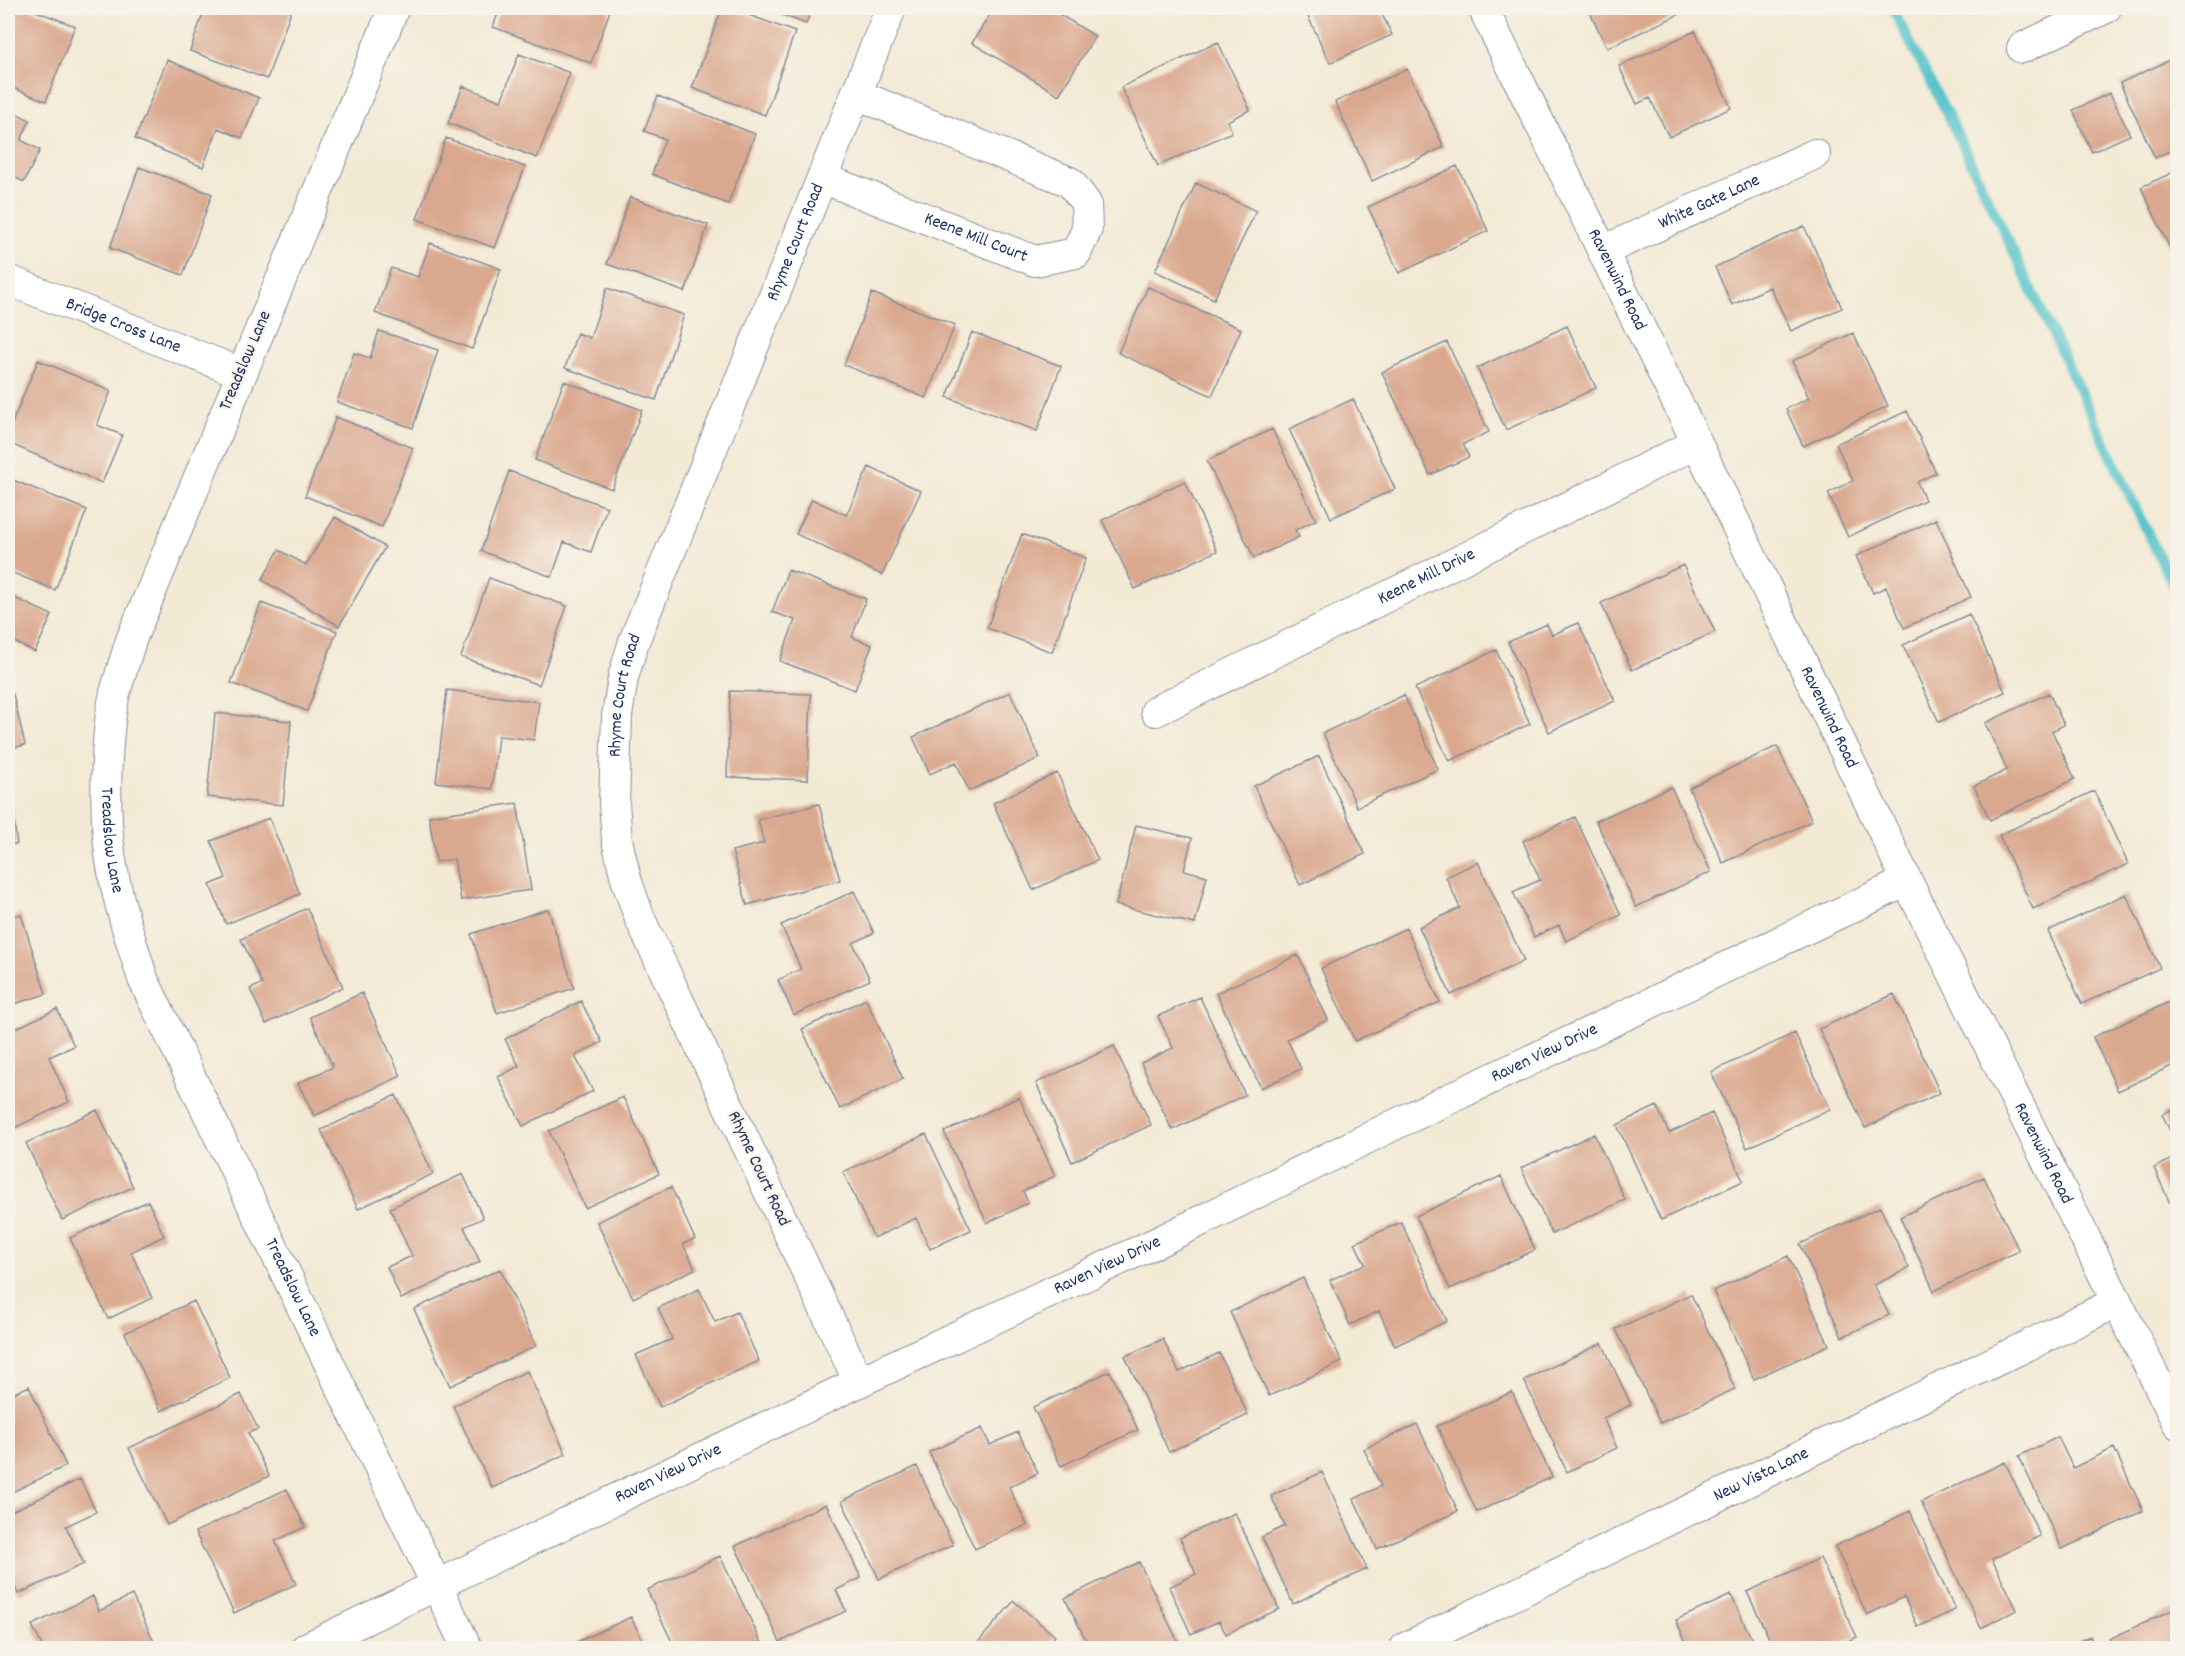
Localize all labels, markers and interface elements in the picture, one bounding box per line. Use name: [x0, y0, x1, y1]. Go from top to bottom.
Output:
street label: White Gate Lane: [1655, 168, 1764, 236]
street label: Rhyme Court Road: [761, 180, 831, 305]
street label: Keene Mill Court: [920, 206, 1031, 269]
street label: Ravenwind Road: [1581, 225, 1652, 335]
street label: Bridge Cross Lane: [62, 292, 184, 360]
street label: Treadslow Lane: [214, 307, 278, 415]
street label: Keene Mill Drive: [1374, 542, 1480, 612]
street label: Rhyme Court Road: [603, 630, 648, 757]
street label: Ravenwind Road: [1793, 662, 1864, 773]
street label: Treadslow Lane: [94, 787, 130, 896]
street label: Raven View Drive: [1487, 1017, 1602, 1089]
street label: Ravenwind Road: [2007, 1098, 2079, 1208]
street label: Rhyme Court Road: [720, 1107, 796, 1231]
street label: Raven View Drive: [1050, 1230, 1165, 1301]
street label: Treadslow Lane: [258, 1234, 327, 1341]
street label: Raven View Drive: [611, 1437, 726, 1510]
street label: New Vista Lane: [1709, 1441, 1813, 1509]

